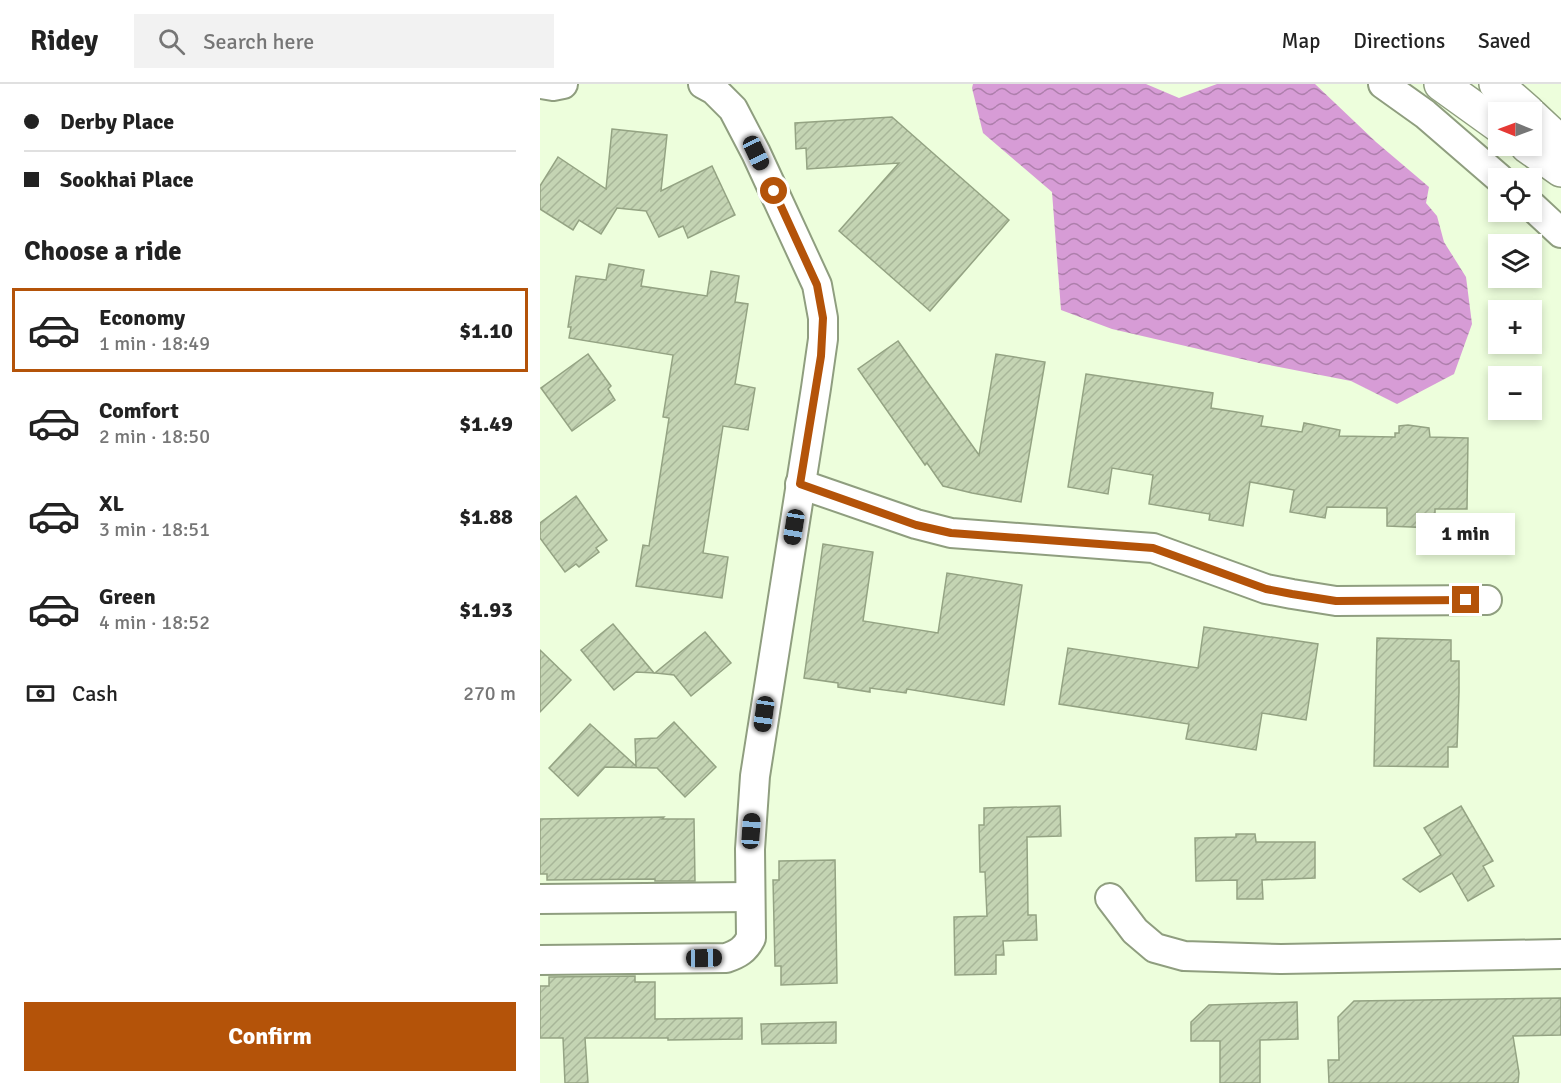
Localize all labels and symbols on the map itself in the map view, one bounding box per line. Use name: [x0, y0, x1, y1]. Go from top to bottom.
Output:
north arrow: [1488, 102, 1542, 156]
car: [740, 133, 772, 173]
route start: [760, 177, 787, 204]
car: [782, 508, 806, 546]
callout: 1 min: [1416, 513, 1516, 555]
route end: [1452, 586, 1479, 613]
car: [753, 695, 775, 733]
car: [741, 812, 761, 850]
car: [686, 949, 722, 967]

